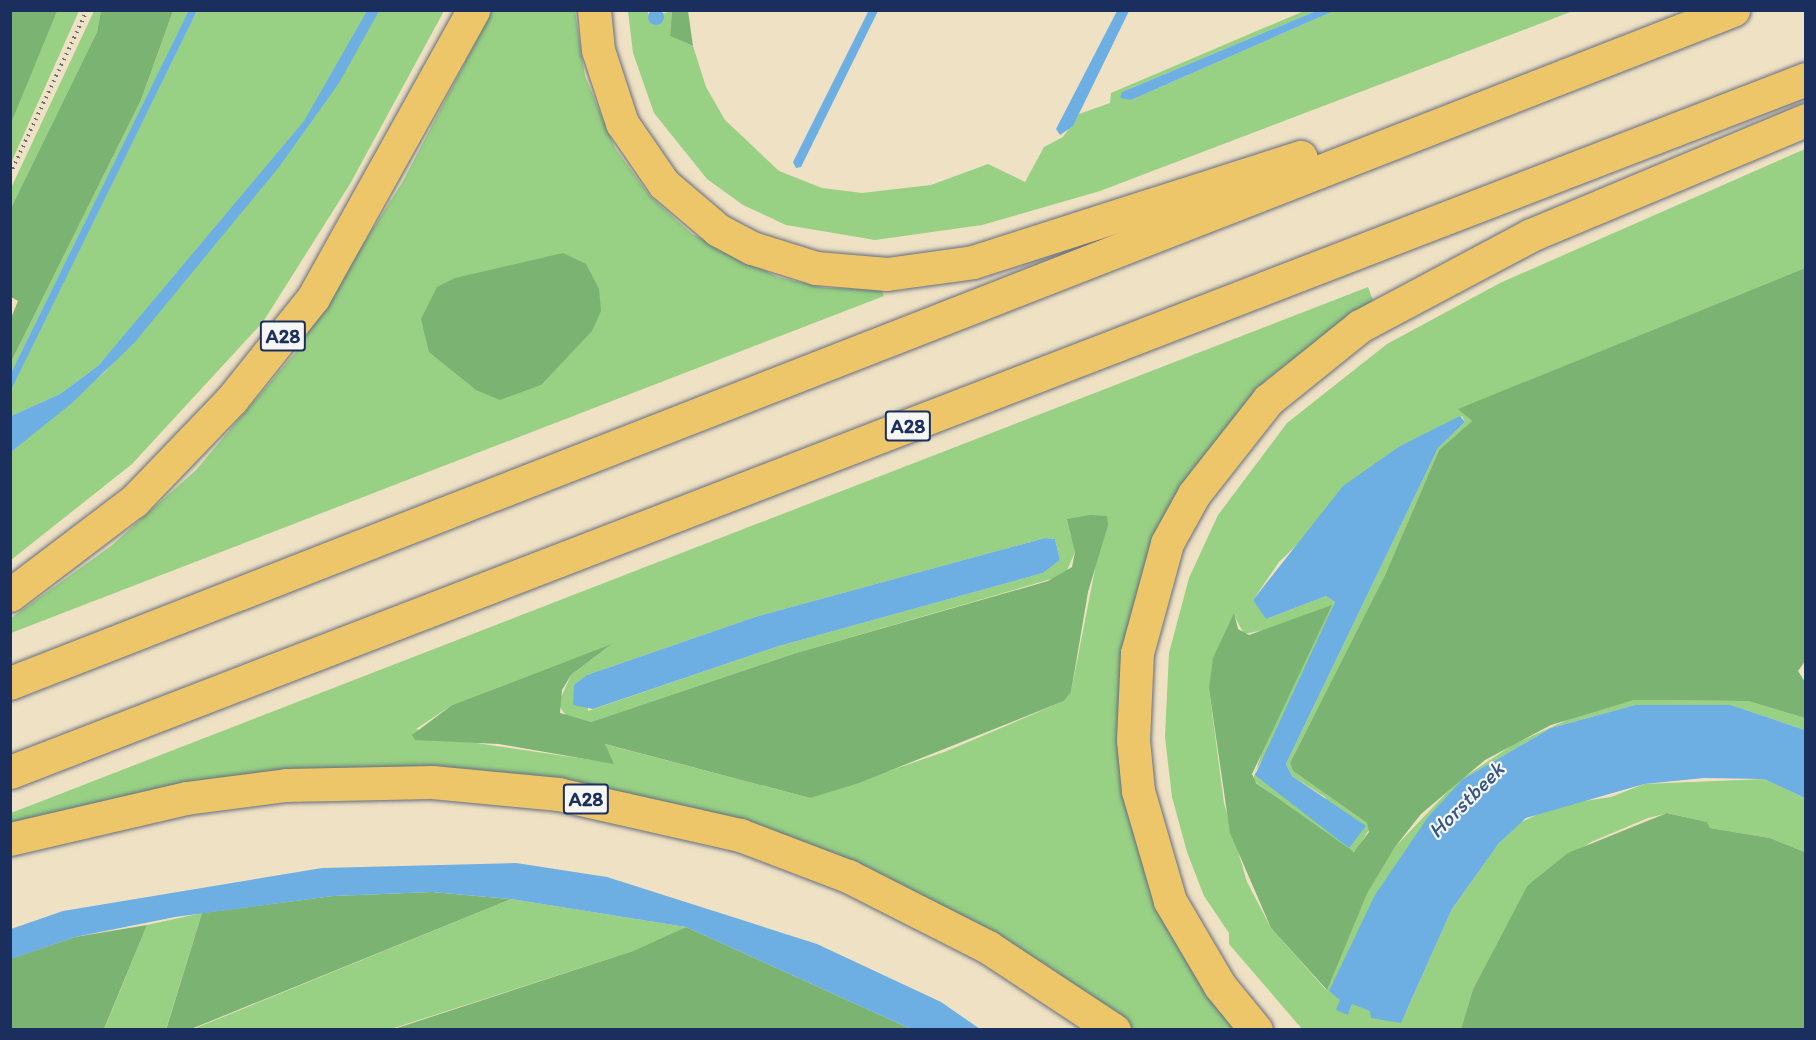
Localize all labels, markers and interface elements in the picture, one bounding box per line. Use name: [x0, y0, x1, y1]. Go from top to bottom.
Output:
road number: A28: [259, 319, 307, 353]
road number: A28: [884, 409, 932, 443]
water label: Horstbeek: [1422, 756, 1510, 844]
road number: A28: [562, 782, 610, 816]

